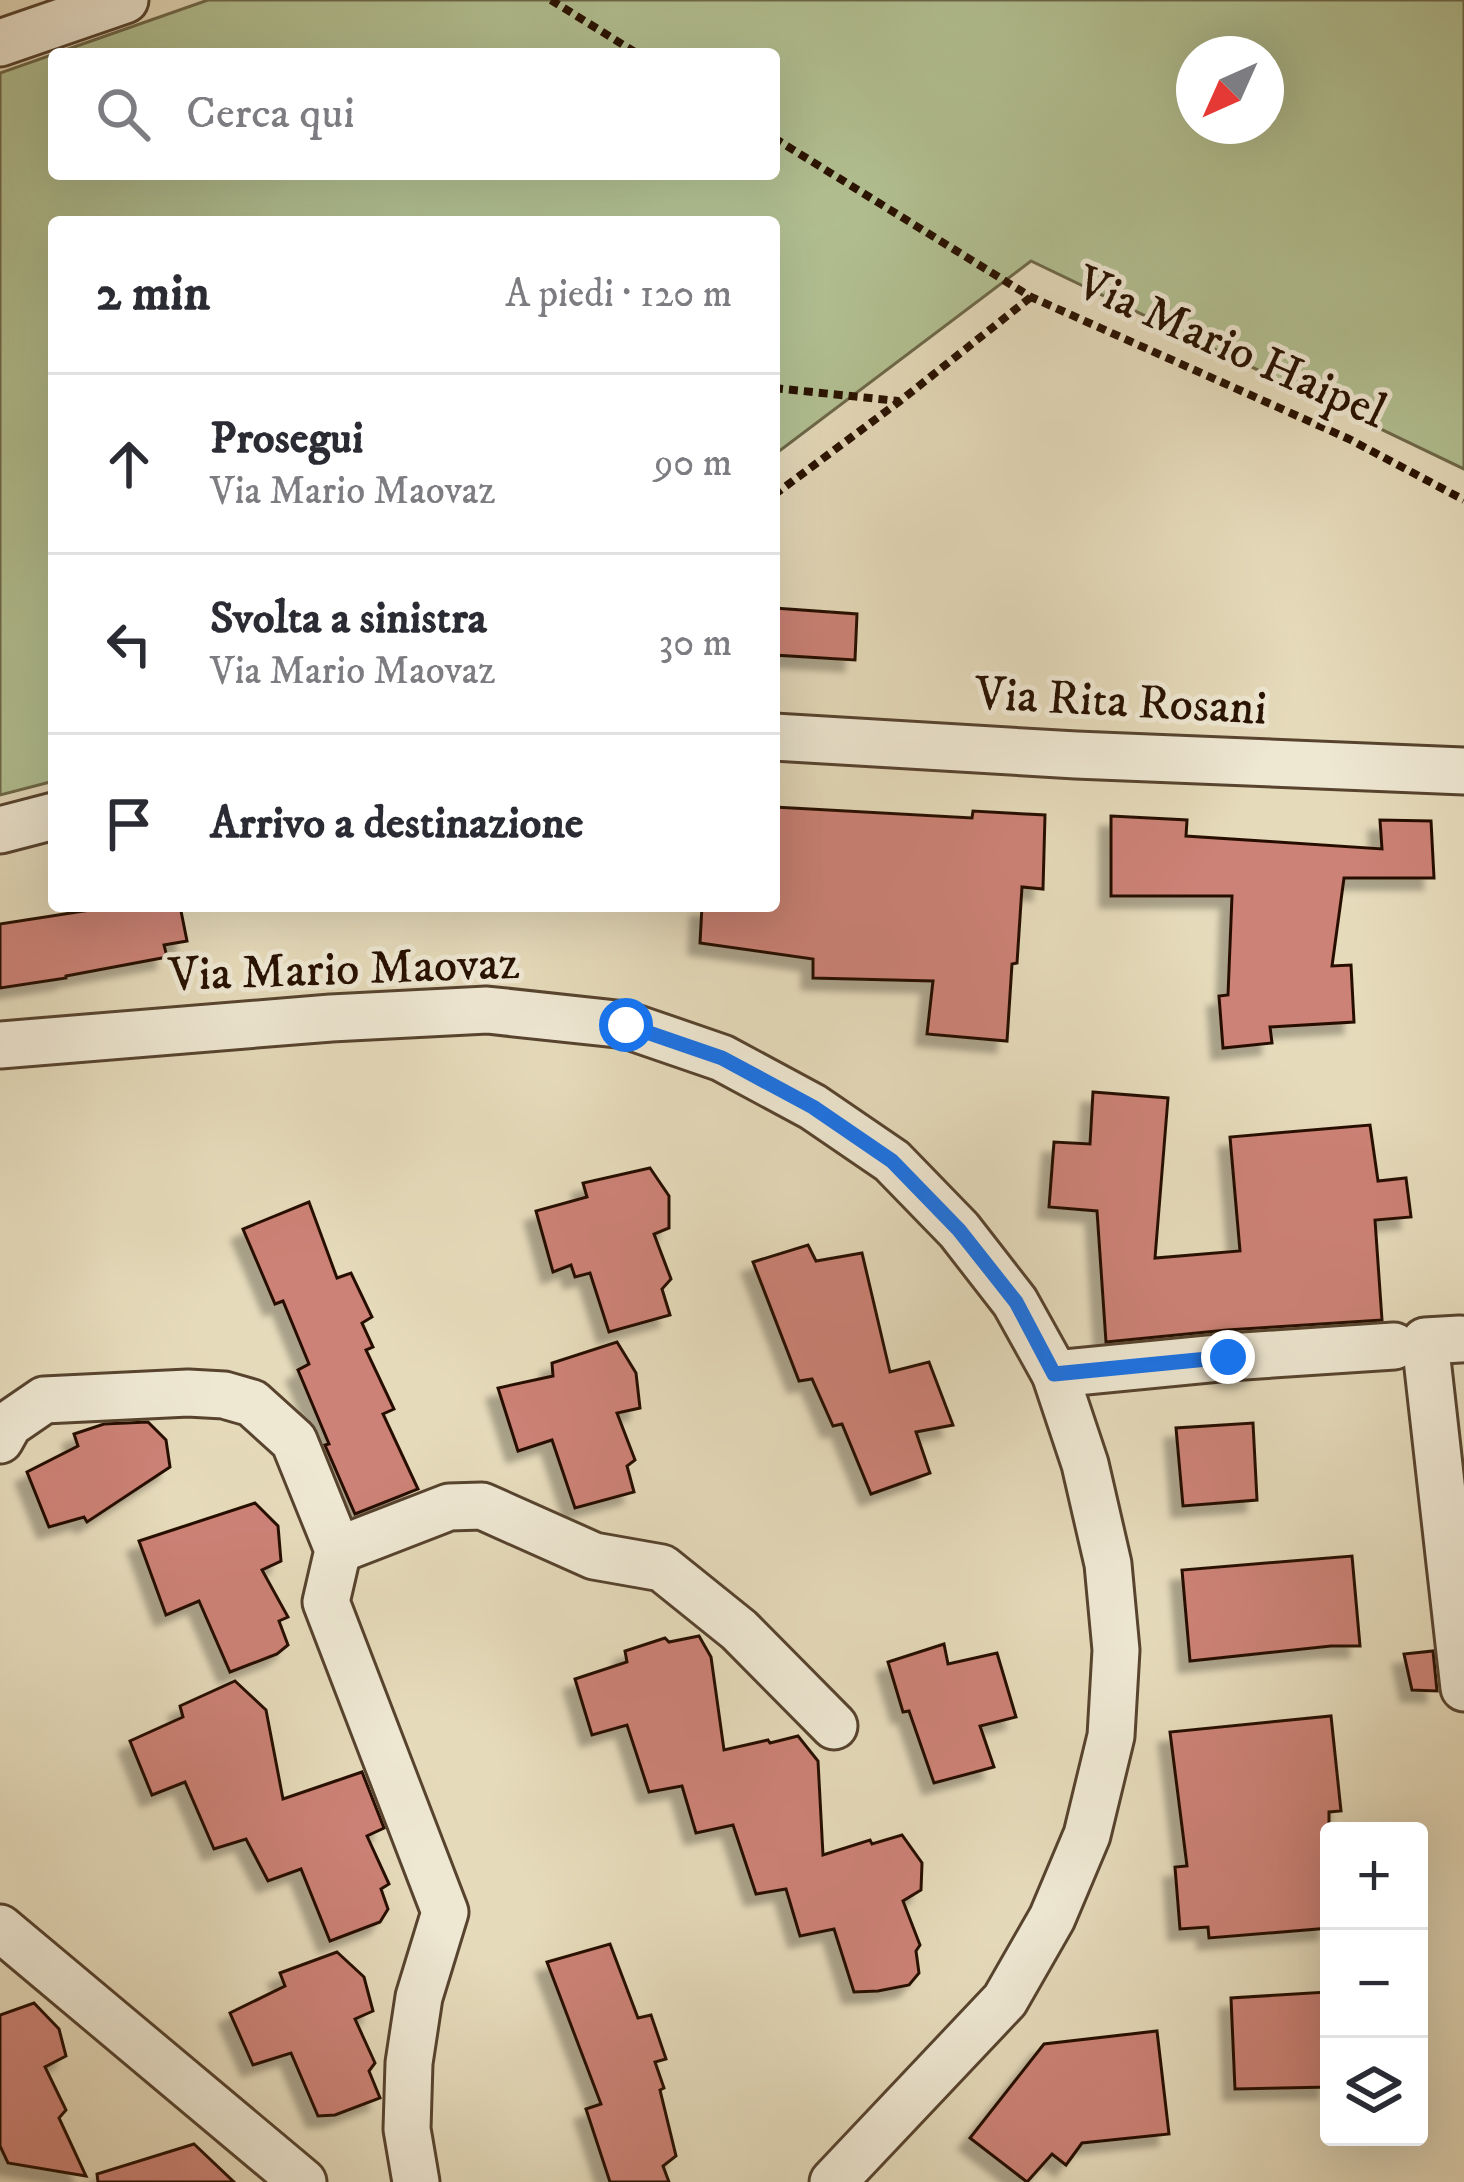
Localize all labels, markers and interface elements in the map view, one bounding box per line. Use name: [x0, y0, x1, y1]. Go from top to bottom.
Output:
north arrow: [1176, 36, 1284, 144]
search box: [48, 48, 780, 180]
icon: search: [90, 81, 156, 147]
text: Cerca qui: [186, 86, 355, 142]
street label: Via Mario Haipel: [1066, 253, 1396, 443]
text: 2 min: [96, 262, 210, 326]
text: A piedi · 120 m: [505, 270, 732, 319]
text: Prosegui: [210, 411, 364, 467]
icon: ahead: [96, 431, 162, 497]
text: 90 m: [654, 439, 732, 488]
text: Via Mario Maovaz: [210, 467, 495, 516]
text: Svolta a sinistra: [210, 591, 487, 647]
icon: left: [96, 611, 162, 677]
text: 30 m: [659, 619, 732, 668]
text: Via Mario Maovaz: [210, 647, 495, 696]
street label: Via Rita Rosani: [973, 664, 1268, 740]
icon: arrive: [96, 791, 162, 857]
text: Arrivo a destinazione: [210, 796, 583, 852]
street label: Via Mario Maovaz: [166, 934, 521, 1006]
route start: [599, 998, 653, 1052]
route end: [1201, 1330, 1255, 1384]
map controls: [1320, 1822, 1428, 2146]
button: +: [1320, 1822, 1428, 1930]
button: −: [1320, 1930, 1428, 2038]
button: layers: [1320, 2038, 1428, 2146]

